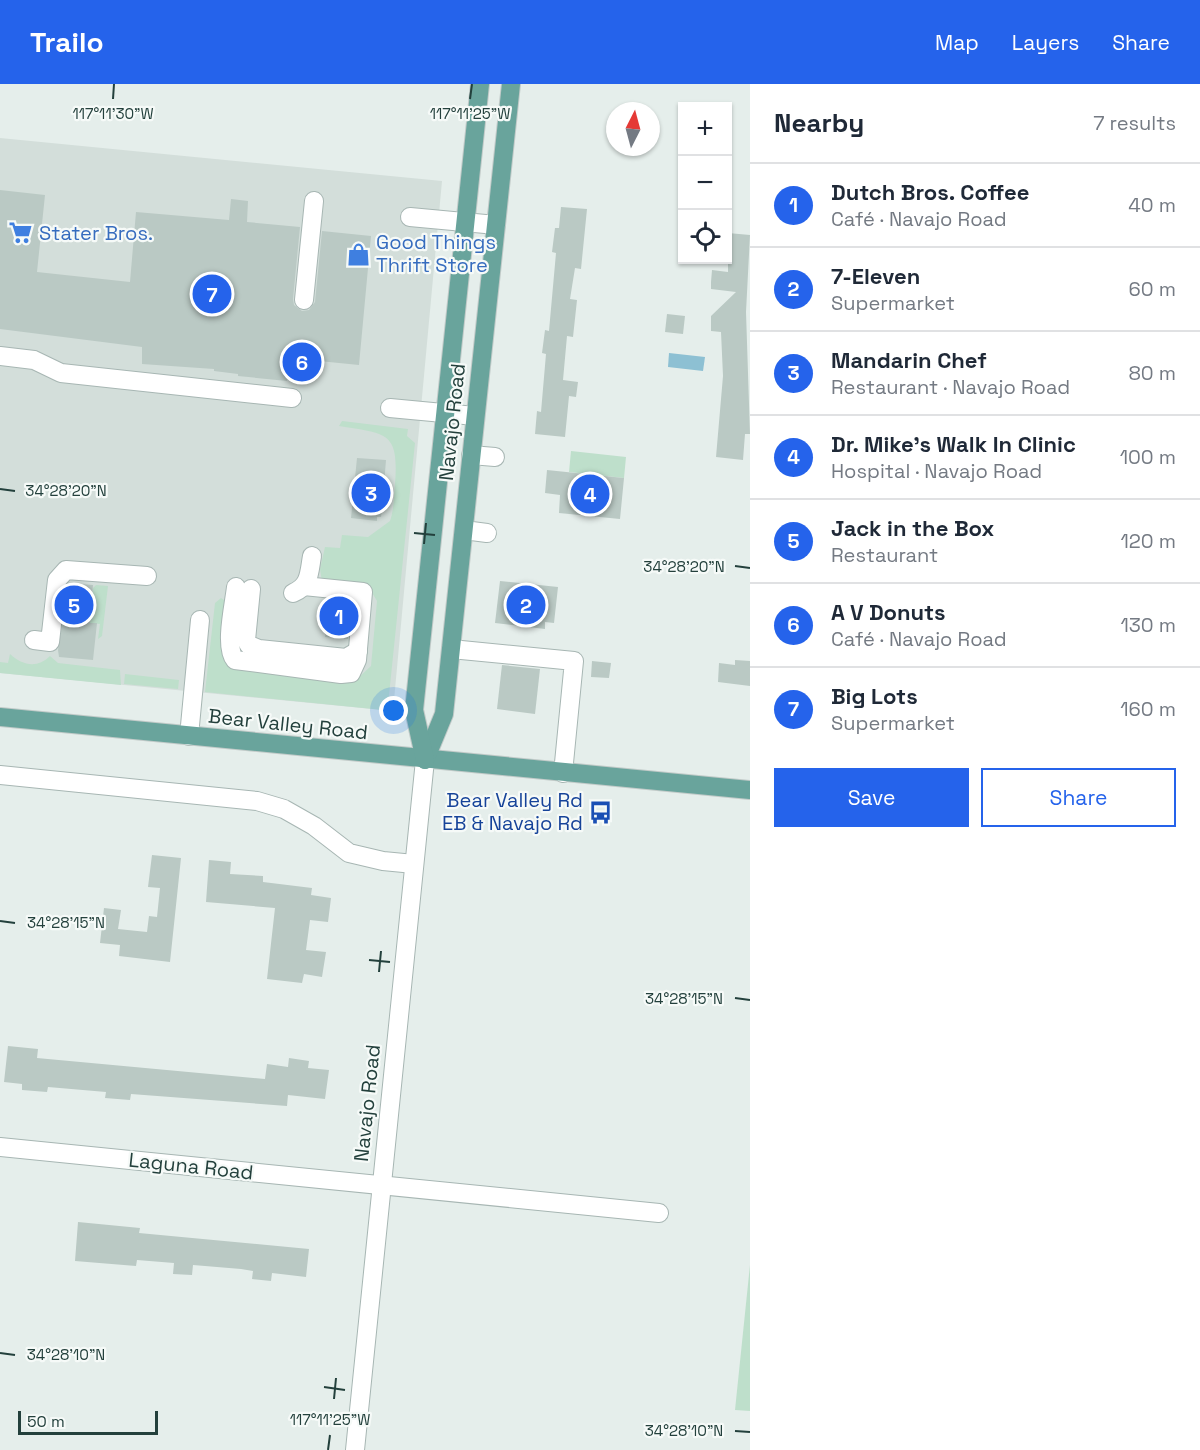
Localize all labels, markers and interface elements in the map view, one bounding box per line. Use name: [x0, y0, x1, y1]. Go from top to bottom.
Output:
text: Trailo: [30, 24, 104, 60]
text: Map: [935, 29, 979, 56]
text: Layers: [1012, 29, 1079, 56]
text: Share: [1112, 29, 1170, 56]
north arrow: [606, 102, 660, 156]
map controls: [678, 102, 732, 264]
button: +: [678, 102, 732, 156]
text: 117°11'30"W: [72, 104, 154, 123]
text: 117°11'25"W: [430, 104, 510, 123]
text: Nearby: [774, 106, 864, 140]
text: 7 results: [1093, 110, 1176, 136]
button: −: [678, 156, 732, 210]
text: Dutch Bros. Coffee: [831, 178, 1029, 206]
text: 1: [789, 192, 798, 218]
text: 40 m: [1128, 192, 1176, 218]
text: Café · Navajo Road: [831, 206, 1007, 232]
button: locate: [678, 210, 732, 264]
supermarket icon: Stater Bros.: [8, 220, 34, 246]
place label: Stater Bros.: [39, 220, 153, 246]
place label: Good Things Thrift Store: [376, 229, 496, 278]
shop icon: Good Things Thrift Store: [345, 241, 371, 267]
text: 7-Eleven: [831, 262, 920, 290]
pin: 7: [192, 272, 232, 316]
text: 2: [788, 276, 799, 302]
text: 60 m: [1129, 276, 1176, 302]
text: Supermarket: [831, 290, 955, 316]
pin: 6: [282, 340, 322, 384]
text: Mandarin Chef: [831, 346, 987, 374]
text: 3: [787, 360, 800, 386]
text: 80 m: [1128, 360, 1176, 386]
street label: Navajo Road: [433, 362, 471, 482]
text: Restaurant · Navajo Road: [831, 374, 1070, 400]
text: Dr. Mike's Walk In Clinic: [831, 430, 1076, 458]
text: 4: [787, 444, 800, 470]
text: 100 m: [1120, 444, 1176, 470]
text: Hospital · Navajo Road: [831, 458, 1042, 484]
pin: 3: [352, 470, 391, 516]
pin: 4: [570, 472, 610, 516]
text: 34°28'20"N: [25, 481, 107, 500]
text: Jack in the Box: [831, 514, 994, 542]
text: 5: [788, 528, 800, 554]
text: 120 m: [1120, 528, 1176, 554]
text: Restaurant: [831, 542, 938, 568]
text: 34°28'20"N: [643, 557, 725, 576]
pin: 5: [54, 582, 94, 628]
pin: 2: [506, 582, 546, 628]
pin: 1: [320, 594, 358, 638]
text: A V Donuts: [831, 598, 946, 626]
text: 6: [787, 612, 800, 638]
text: 130 m: [1120, 612, 1176, 638]
text: Café · Navajo Road: [831, 626, 1007, 652]
text: Big Lots: [831, 682, 918, 710]
your location: [379, 696, 408, 725]
text: 7: [788, 696, 799, 722]
text: 160 m: [1120, 696, 1176, 722]
street label: Bear Valley Road: [207, 703, 369, 745]
text: Supermarket: [831, 710, 955, 736]
button: Save: [774, 768, 969, 827]
button: Share: [981, 768, 1176, 827]
place label: Bear Valley Rd EB & Navajo Rd: [442, 787, 583, 836]
bus stop icon: Bear Valley Rd EB & Navajo Rd: [588, 799, 614, 825]
text: 34°28'15"N: [27, 913, 105, 932]
text: 34°28'15"N: [645, 989, 723, 1008]
street label: Navajo Road: [348, 1043, 386, 1163]
street label: Laguna Road: [127, 1147, 255, 1185]
text: 34°28'10"N: [27, 1345, 105, 1364]
scale bar: [18, 1408, 158, 1436]
text: 117°11'25"W: [290, 1410, 370, 1429]
text: 50 m: [27, 1411, 65, 1432]
text: 34°28'10"N: [645, 1421, 723, 1440]

